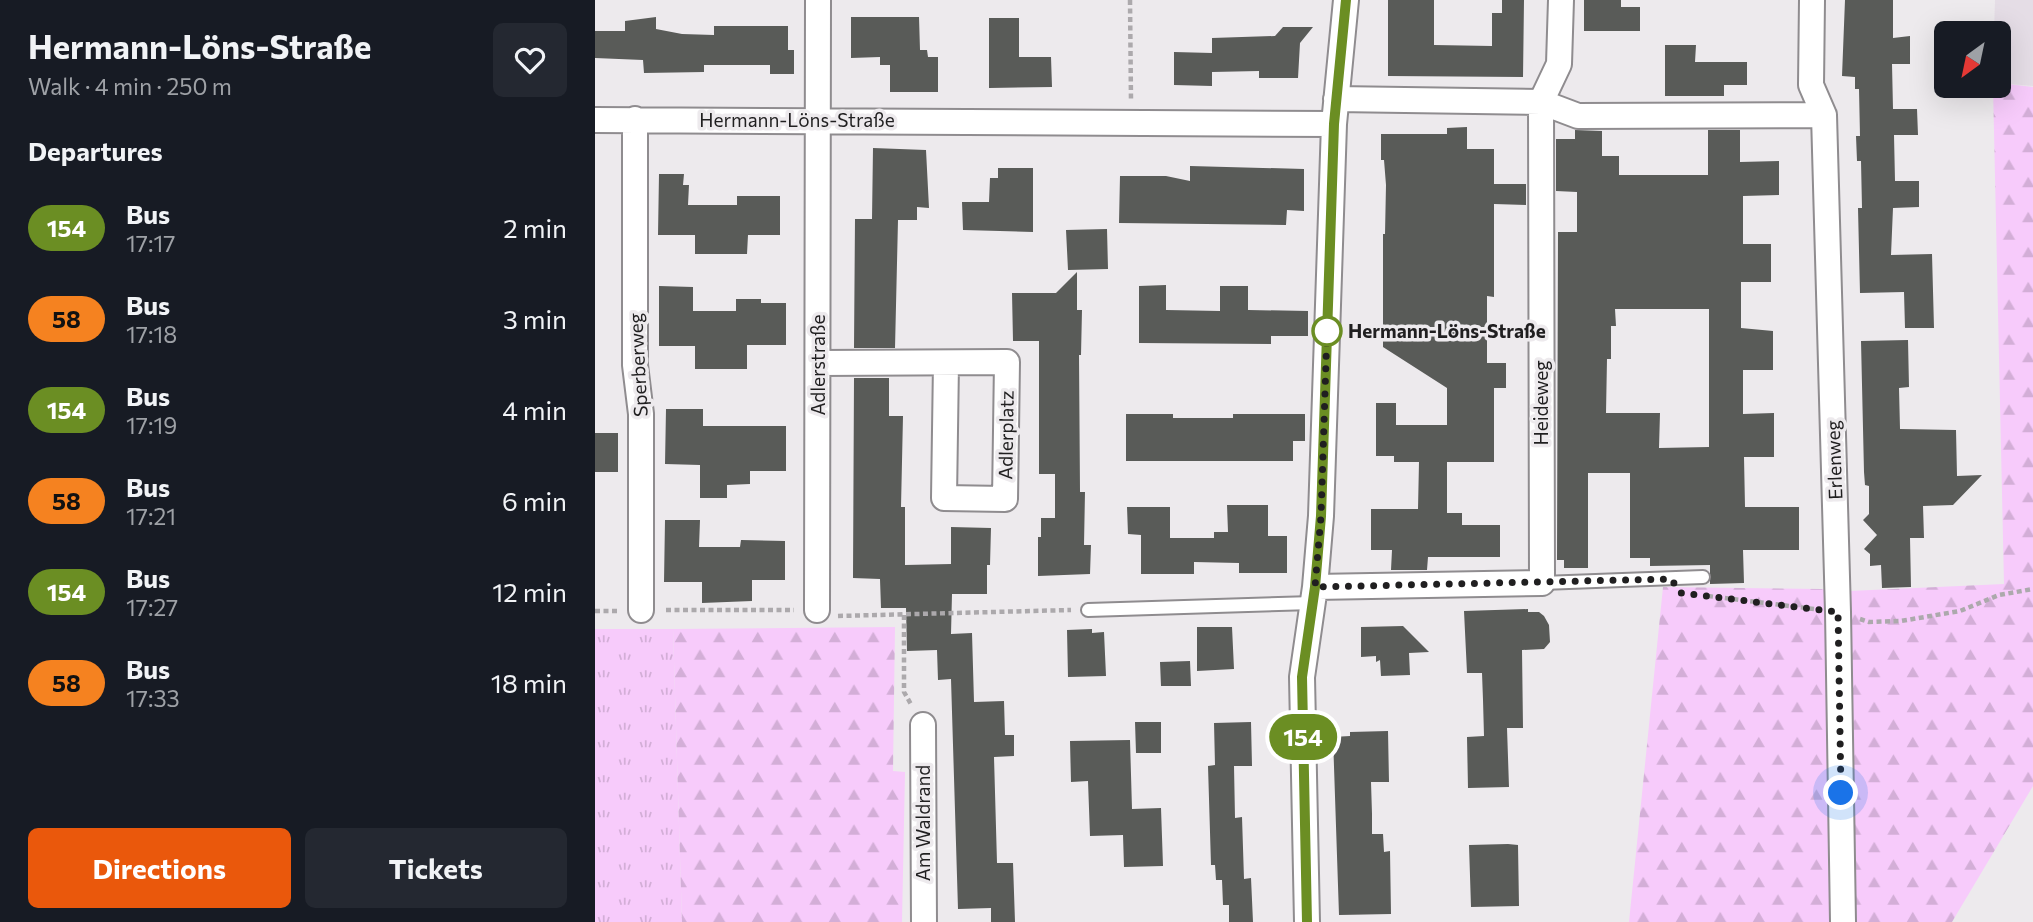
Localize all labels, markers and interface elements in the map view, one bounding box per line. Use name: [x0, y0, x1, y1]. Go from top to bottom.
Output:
north arrow: [1934, 21, 2011, 98]
map controls: [1934, 21, 2011, 98]
button: heart: [493, 23, 567, 97]
text: Hermann-Löns-Straße: [28, 25, 371, 66]
text: Walk · 4 min · 250 m: [28, 72, 232, 100]
street label: Hermann-Löns-Straße: [699, 108, 895, 131]
text: Departures: [28, 135, 163, 166]
text: Bus: [126, 198, 170, 229]
text: 2 min: [503, 212, 567, 243]
text: 154: [47, 213, 86, 242]
text: 17:17: [126, 229, 175, 257]
text: Bus: [126, 289, 170, 320]
text: 3 min: [503, 303, 567, 334]
text: 58: [52, 304, 81, 333]
street label: Sperberweg: [623, 312, 652, 418]
street label: Adlerstraße: [806, 314, 829, 416]
marker: Hermann-Löns-Straße: [1312, 316, 1342, 346]
place label: Hermann-Löns-Straße: [1348, 319, 1546, 342]
text: 17:18: [126, 320, 177, 348]
street label: Heideweg: [1529, 360, 1552, 446]
text: Bus: [126, 380, 170, 411]
street label: Adlerplatz: [993, 390, 1018, 480]
text: 4 min: [502, 394, 567, 425]
text: 154: [47, 395, 86, 424]
text: 17:19: [126, 411, 177, 439]
street label: Erlenweg: [1821, 420, 1846, 500]
text: Bus: [126, 471, 170, 502]
text: 6 min: [502, 485, 567, 516]
text: 58: [52, 486, 81, 515]
text: 17:21: [126, 502, 176, 530]
text: Bus: [126, 562, 170, 593]
text: 12 min: [492, 576, 567, 607]
text: 154: [47, 577, 86, 606]
text: 17:27: [126, 593, 178, 621]
text: Bus: [126, 653, 170, 684]
text: 18 min: [491, 667, 567, 698]
text: 58: [52, 668, 81, 697]
text: 17:33: [126, 684, 180, 712]
line badge: 154: [1263, 714, 1343, 760]
text: 154: [1283, 722, 1323, 751]
street label: Am Waldrand: [911, 765, 934, 881]
your location: [1823, 775, 1858, 810]
button: Directions: [28, 828, 291, 908]
button: Tickets: [305, 828, 567, 908]

